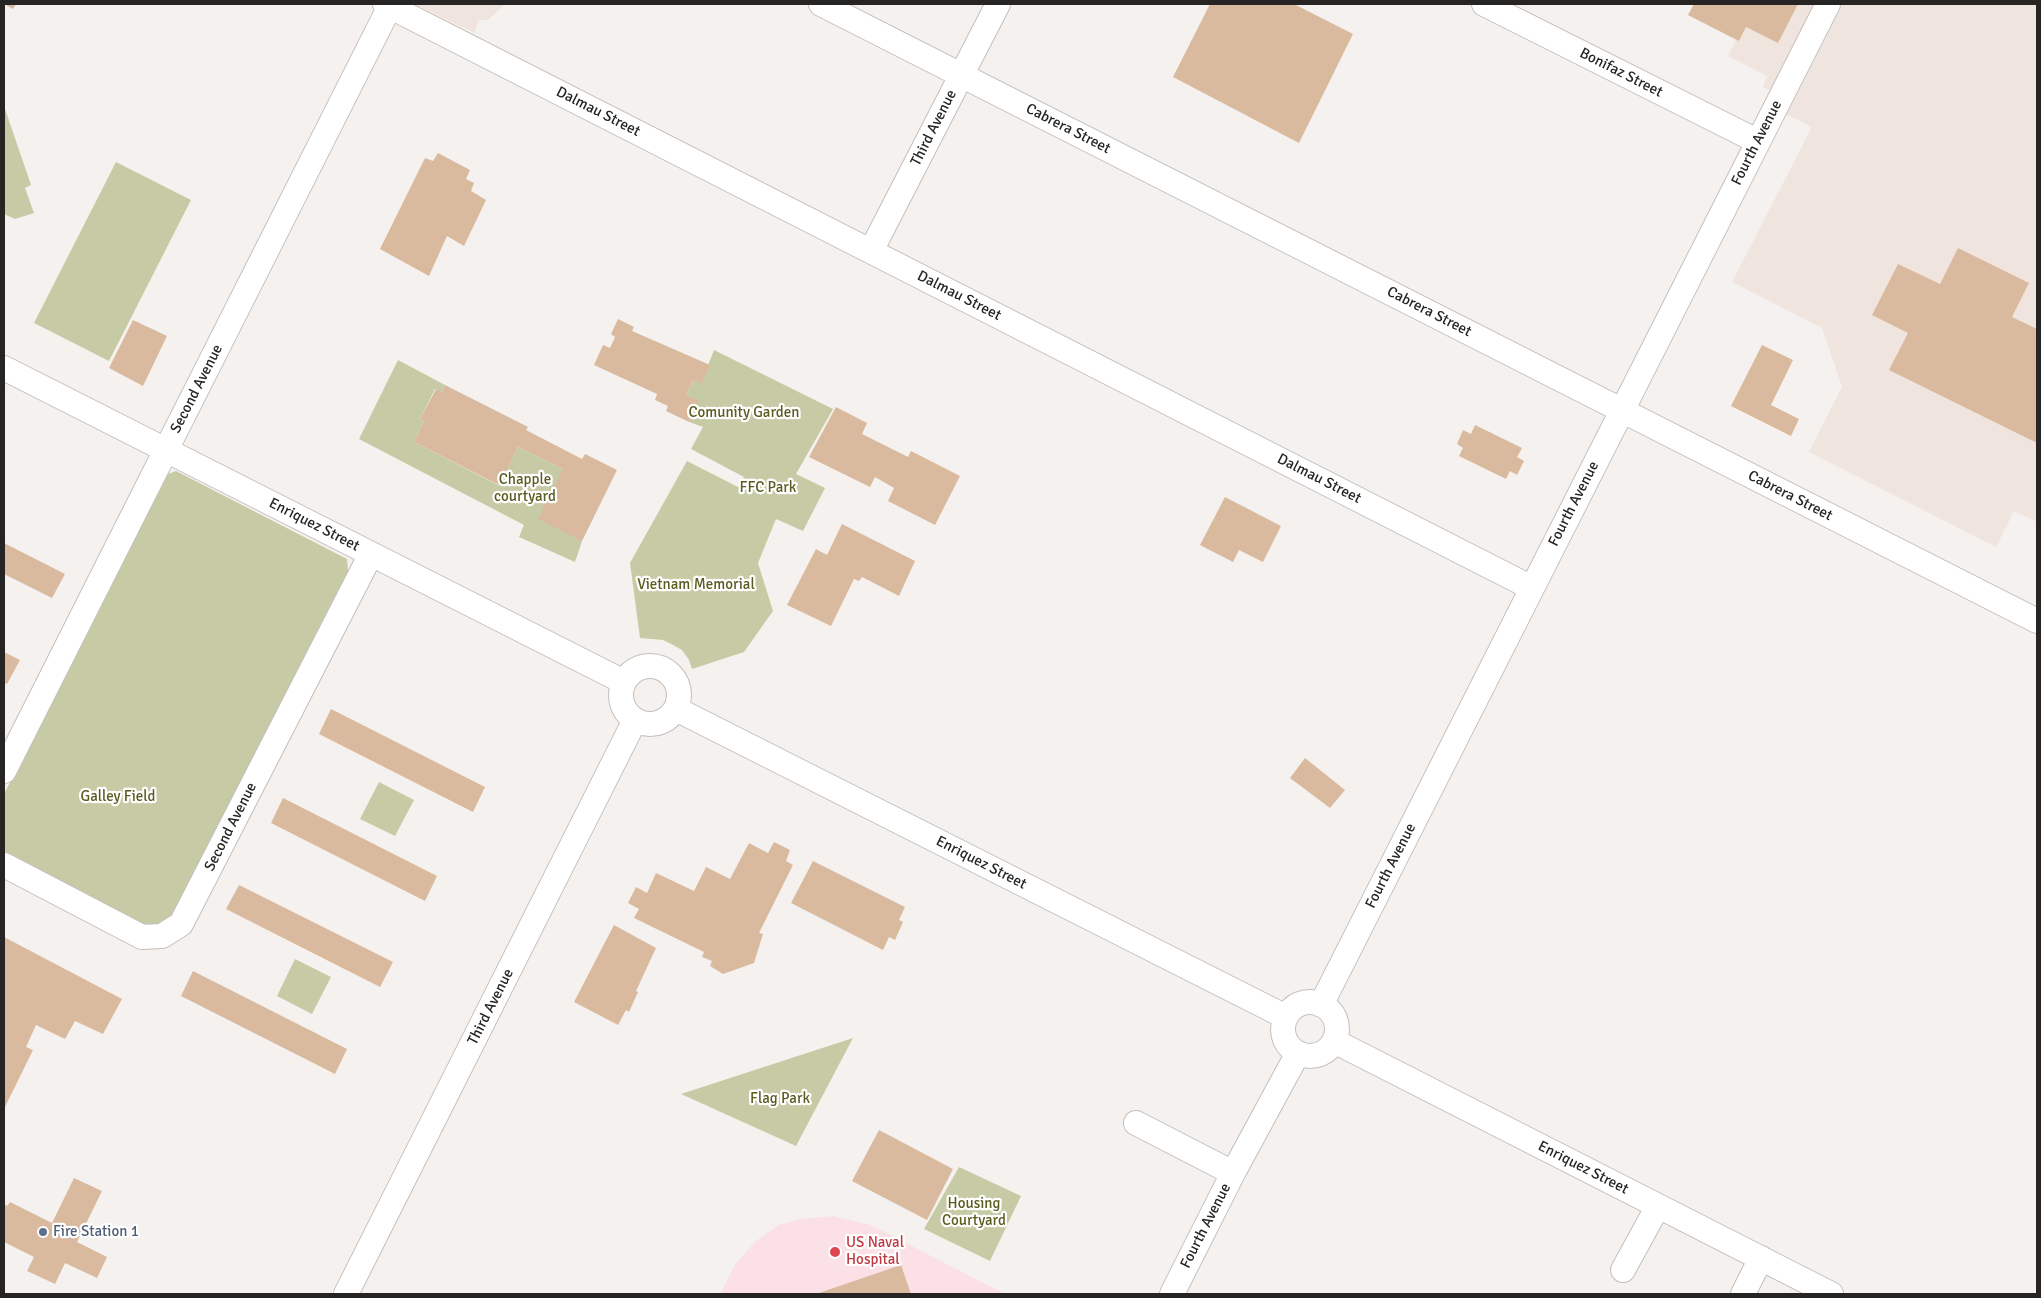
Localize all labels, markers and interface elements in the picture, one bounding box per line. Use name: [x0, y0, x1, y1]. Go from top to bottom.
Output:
street label: Bonifaz Street: [1576, 44, 1666, 102]
street label: Dalmau Street: [553, 83, 643, 141]
street label: Third Avenue: [907, 87, 961, 169]
street label: Fourth Avenue: [1728, 98, 1786, 188]
street label: Cabrera Street: [1023, 100, 1113, 158]
street label: Dalmau Street: [914, 267, 1004, 325]
street label: Cabrera Street: [1384, 283, 1474, 341]
street label: Second Avenue: [167, 342, 227, 436]
park label: Comunity Garden: [689, 404, 799, 422]
street label: Dalmau Street: [1274, 450, 1364, 508]
street label: Fourth Avenue: [1545, 459, 1603, 549]
street label: Cabrera Street: [1745, 467, 1835, 525]
park label: Chapple courtyard: [494, 471, 556, 506]
park label: FFC Park: [740, 479, 796, 497]
street label: Enriquez Street: [266, 494, 362, 556]
park label: Vietnam Memorial: [637, 576, 755, 594]
street label: Second Avenue: [201, 780, 261, 874]
park label: Galley Field: [80, 788, 156, 806]
street label: Fourth Avenue: [1362, 821, 1420, 911]
street label: Enriquez Street: [933, 832, 1029, 894]
street label: Third Avenue: [464, 966, 518, 1048]
park label: Flag Park: [750, 1090, 810, 1108]
street label: Enriquez Street: [1535, 1137, 1631, 1199]
street label: Fourth Avenue: [1177, 1181, 1235, 1271]
park label: Housing Courtyard: [942, 1195, 1006, 1230]
place label: Fire Station 1: [53, 1223, 139, 1241]
marker: Fire Station 1: [37, 1226, 49, 1238]
place label: US Naval Hospital: [846, 1234, 904, 1269]
marker: US Naval Hospital: [828, 1245, 842, 1259]

